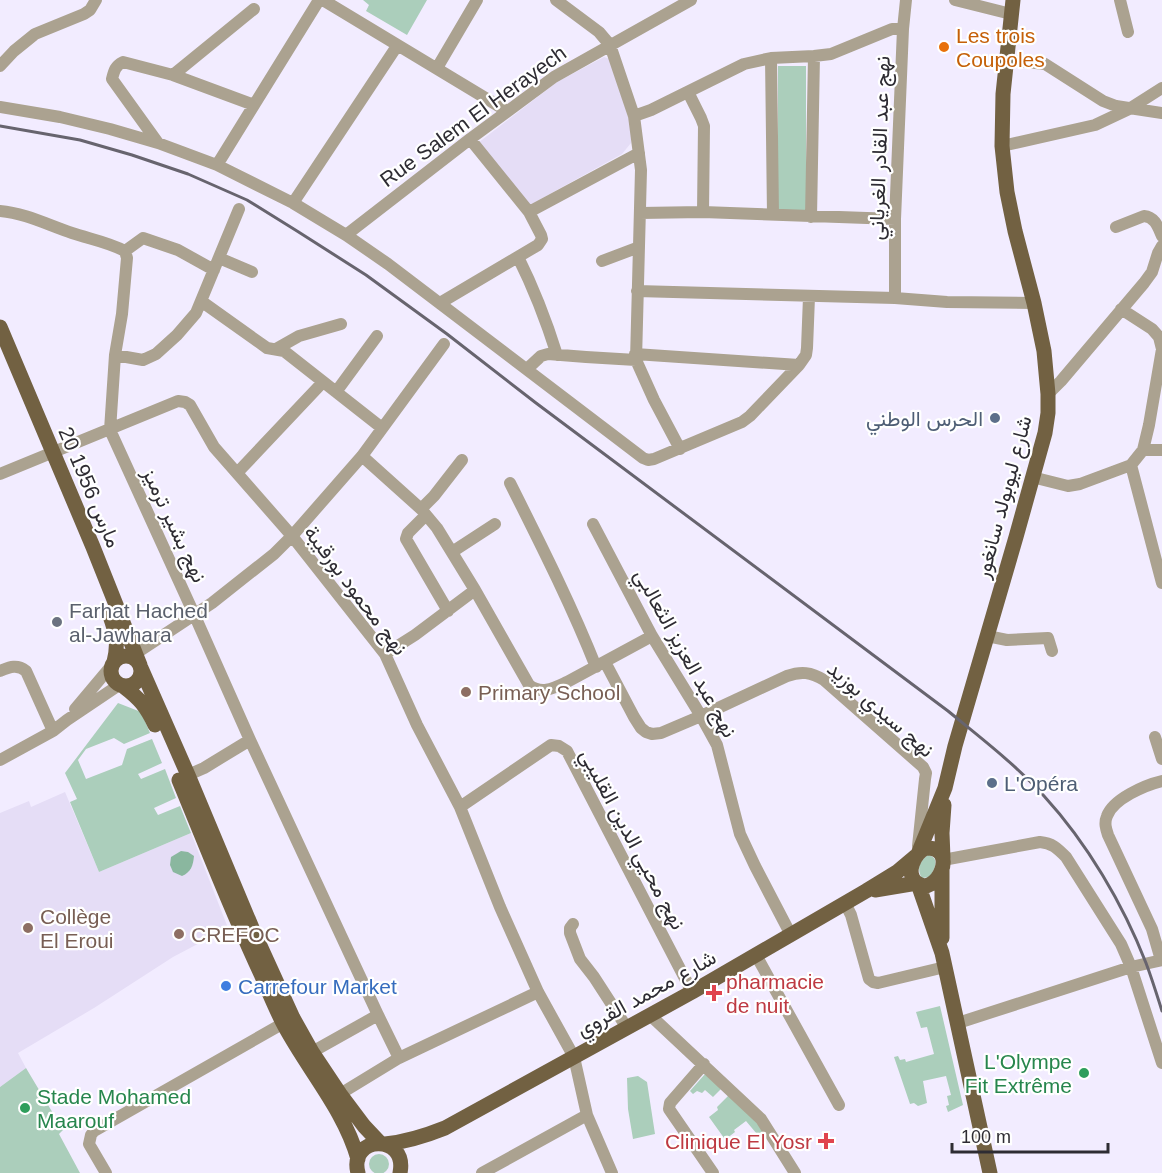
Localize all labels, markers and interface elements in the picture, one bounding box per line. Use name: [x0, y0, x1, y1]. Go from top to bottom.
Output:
place label: Les trois Coupoles: [956, 24, 1045, 71]
marker: Les trois Coupoles: [937, 40, 951, 54]
street label: Rue Salem El Herayech: [376, 41, 570, 191]
street label: نهج عبد القادر الغرياني: [864, 55, 900, 241]
place label: الحرس الوطني: [866, 407, 983, 436]
marker: الحرس الوطني: [988, 411, 1002, 425]
street label: شارع ليوبولد سانغور: [970, 413, 1039, 583]
street label: 20 مارس 1956: [52, 423, 126, 552]
street label: نهج بشير ترميز: [135, 463, 212, 587]
street label: نهج محمود بورقيبة: [297, 521, 412, 661]
street label: نهج عبد العزيز الثعالبي: [625, 565, 742, 744]
place label: Farhat Hached al-Jawhara: [69, 599, 208, 646]
marker: Farhat Hached al-Jawhara: [50, 615, 64, 629]
street label: نهج سيدي بوزيد: [819, 657, 939, 766]
place label: Primary School: [478, 681, 620, 704]
marker: Primary School: [459, 685, 473, 699]
street label: نهج محيي الدين القليبي: [570, 745, 690, 936]
place label: L'Opéra: [1004, 772, 1078, 795]
marker: L'Opéra: [985, 776, 999, 790]
place label: Collège El Eroui: [40, 905, 114, 952]
marker: Collège El Eroui: [21, 921, 35, 935]
place label: CREFOC: [191, 923, 280, 946]
marker: CREFOC: [172, 927, 186, 941]
street label: شارع محمد القروي: [572, 945, 723, 1046]
place label: pharmacie de nuit: [726, 970, 824, 1017]
place label: Carrefour Market: [238, 975, 397, 998]
marker: Carrefour Market: [219, 979, 233, 993]
marker: pharmacie de nuit: [707, 986, 721, 1000]
place label: L'Olympe Fit Extrême: [965, 1050, 1072, 1097]
marker: L'Olympe Fit Extrême: [1077, 1066, 1091, 1080]
place label: Stade Mohamed Maarouf: [37, 1085, 191, 1132]
marker: Stade Mohamed Maarouf: [18, 1101, 32, 1115]
scale bar: [952, 1116, 1108, 1154]
text: 100 m: [961, 1127, 1011, 1147]
place label: Clinique El Yosr: [665, 1130, 812, 1153]
marker: Clinique El Yosr: [817, 1132, 835, 1150]

